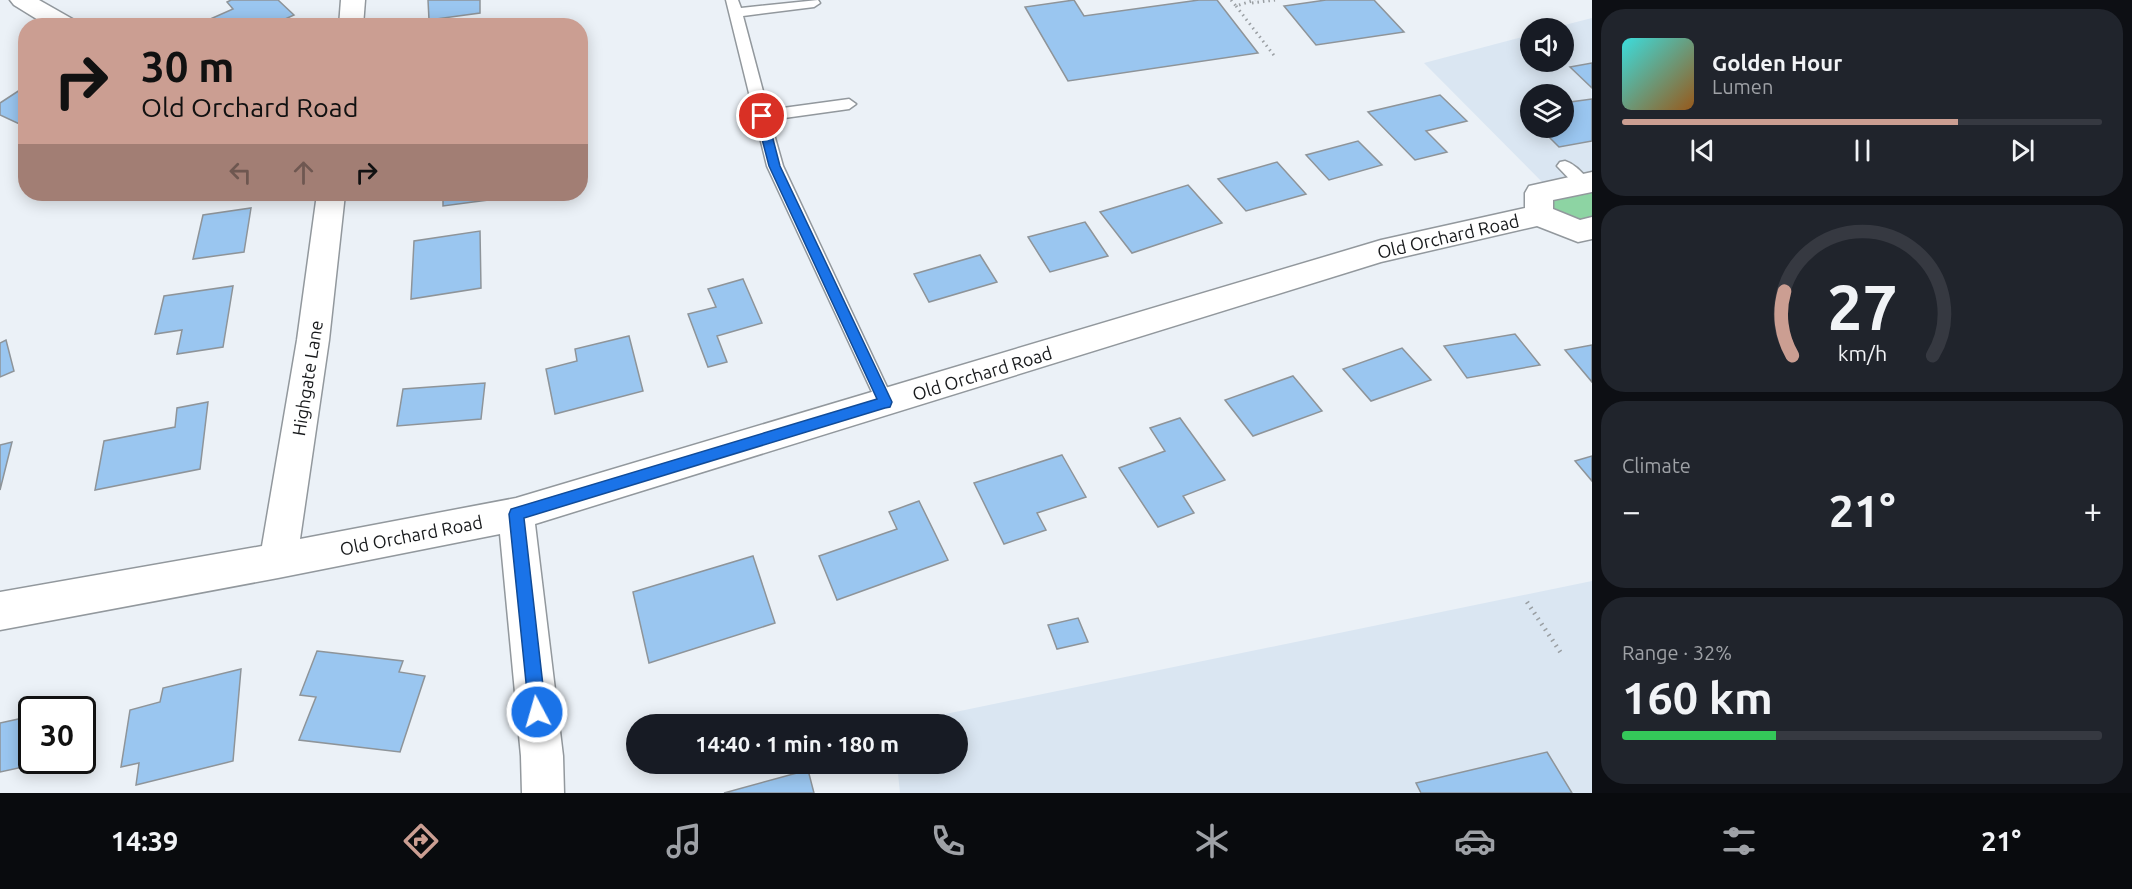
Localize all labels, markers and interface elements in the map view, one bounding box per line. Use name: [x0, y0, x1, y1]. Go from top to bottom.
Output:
map controls: [1520, 18, 1574, 138]
button: sound: [1520, 18, 1574, 72]
icon: right: [42, 42, 120, 120]
text: 30 m: [141, 43, 235, 90]
text: Golden Hour: [1712, 50, 1842, 75]
text: Lumen: [1712, 75, 1773, 98]
button: layers: [1520, 84, 1574, 138]
pin: [736, 90, 787, 141]
text: Old Orchard Road: [141, 92, 358, 122]
icon: arrive: [745, 99, 778, 132]
icon: previous: [1686, 134, 1719, 167]
icon: pause: [1846, 134, 1879, 167]
icon: next: [2006, 134, 2039, 167]
icon: left: [224, 156, 257, 189]
icon: ahead: [287, 156, 320, 189]
icon: right: [350, 156, 383, 189]
street label: Old Orchard Road: [1375, 210, 1521, 262]
text: 27: [1827, 272, 1897, 342]
street label: Highgate Lane: [288, 319, 326, 437]
text: km/h: [1837, 341, 1887, 365]
street label: Old Orchard Road: [910, 342, 1054, 404]
text: Climate: [1622, 454, 1691, 477]
text: 21°: [1829, 485, 1895, 536]
text: −: [1622, 492, 1641, 529]
text: +: [2083, 492, 2102, 529]
street label: Old Orchard Road: [338, 511, 484, 559]
text: Range · 32%: [1622, 641, 1732, 664]
text: 160 km: [1622, 672, 1773, 723]
position arrow: [505, 680, 569, 744]
speed limit sign: 30: [18, 696, 96, 774]
text: 14:40 · 1 min · 180 m: [695, 731, 899, 756]
icon: directions: [400, 820, 442, 862]
icon: music: [663, 820, 705, 862]
icon: phone: [927, 820, 969, 862]
icon: climate: [1191, 820, 1233, 862]
icon: car: [1454, 820, 1496, 862]
icon: filters: [1718, 820, 1760, 862]
text: 14:39: [111, 826, 178, 856]
text: 21°: [1981, 826, 2021, 856]

